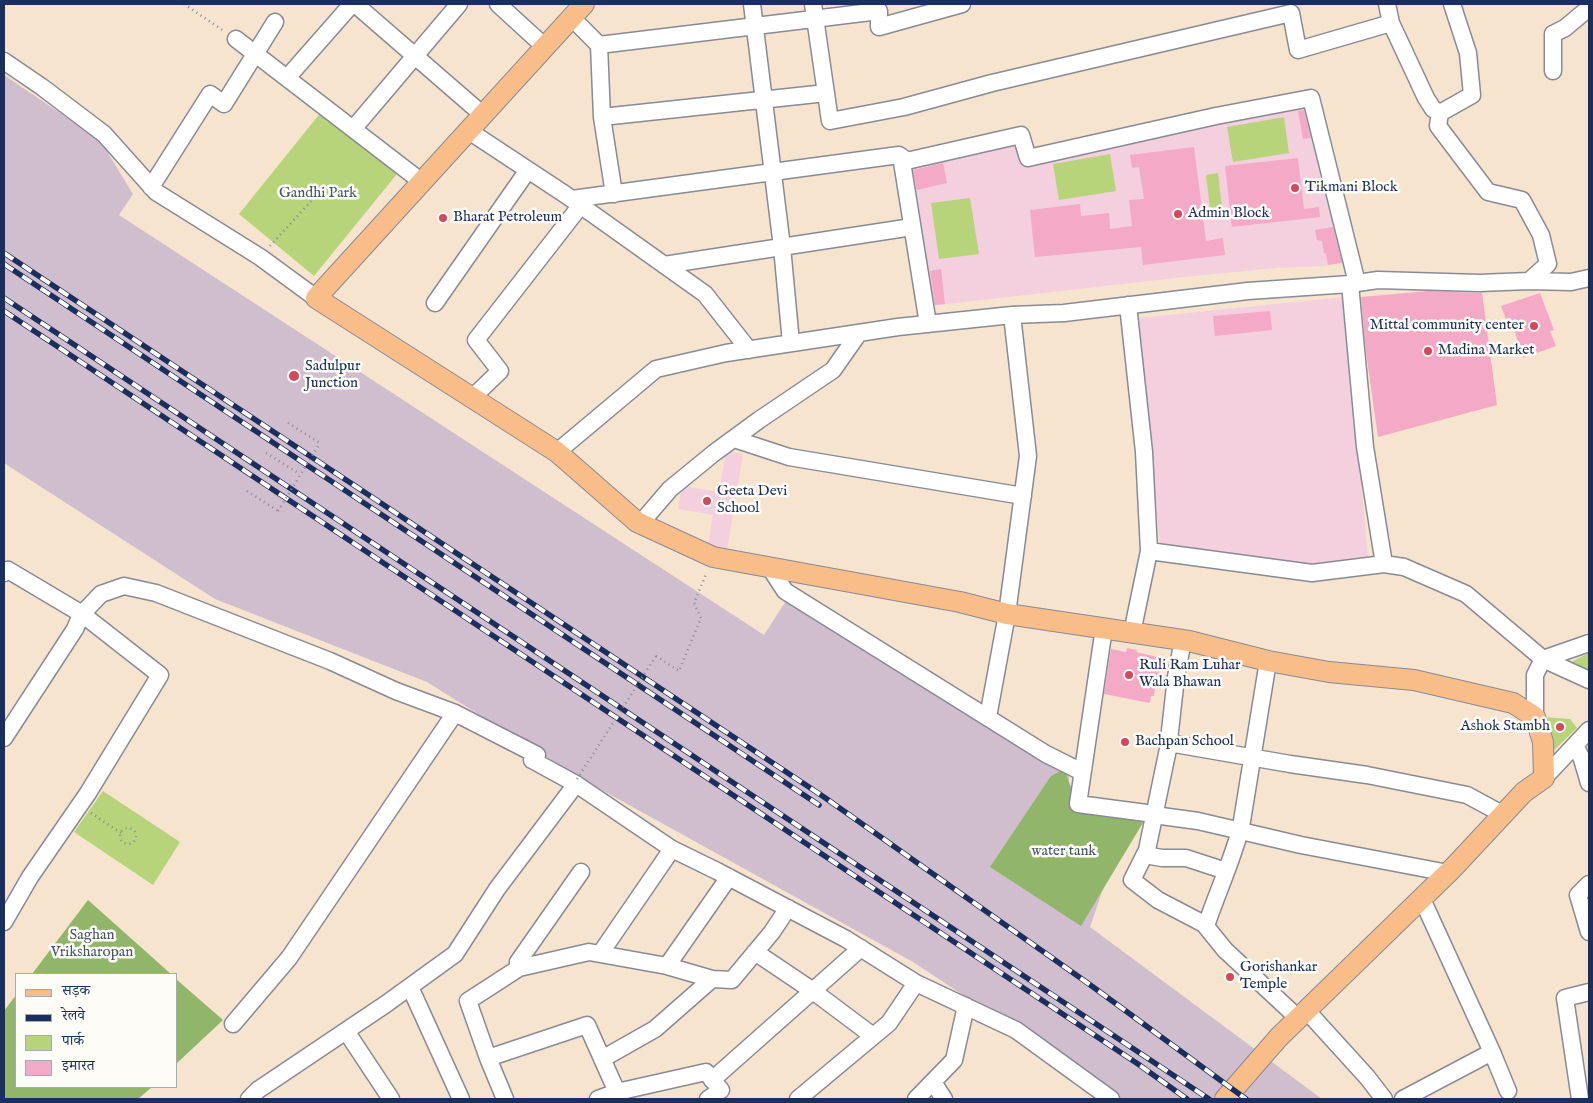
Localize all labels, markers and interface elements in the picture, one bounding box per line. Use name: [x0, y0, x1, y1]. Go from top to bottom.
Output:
place label: Tikmani Block: [1305, 179, 1398, 197]
marker: Tikmani Block: [1289, 182, 1301, 194]
park label: Gandhi Park: [279, 185, 357, 203]
place label: Admin Block: [1188, 205, 1269, 223]
marker: Admin Block: [1172, 208, 1184, 220]
place label: Bharat Petroleum: [453, 209, 562, 227]
marker: Bharat Petroleum: [437, 212, 449, 224]
place label: Mittal community center: [1370, 317, 1524, 335]
marker: Mittal community center: [1528, 320, 1540, 332]
place label: Madina Market: [1438, 342, 1534, 360]
marker: Madina Market: [1422, 345, 1434, 357]
place label: Sadulpur Junction: [305, 358, 360, 393]
marker: Sadulpur Junction: [287, 369, 301, 383]
place label: Geeta Devi School: [717, 483, 787, 518]
marker: Geeta Devi School: [701, 495, 713, 507]
place label: Ruli Ram Luhar Wala Bhawan: [1139, 657, 1241, 692]
marker: Ruli Ram Luhar Wala Bhawan: [1123, 669, 1135, 681]
place label: Ashok Stambh: [1461, 718, 1550, 736]
marker: Ashok Stambh: [1554, 721, 1566, 733]
place label: Bachpan School: [1135, 733, 1234, 751]
marker: Bachpan School: [1119, 736, 1131, 748]
park label: water tank: [1032, 843, 1096, 861]
park label: Saghan Vriksharopan: [51, 927, 133, 962]
place label: Gorishankar Temple: [1240, 959, 1317, 994]
marker: Gorishankar Temple: [1224, 971, 1236, 983]
legend: [15, 973, 178, 1088]
text: सड़क: [62, 981, 90, 1000]
text: रेलवे: [62, 1006, 85, 1025]
text: पार्क: [62, 1031, 84, 1050]
text: इमारत: [62, 1056, 95, 1075]

